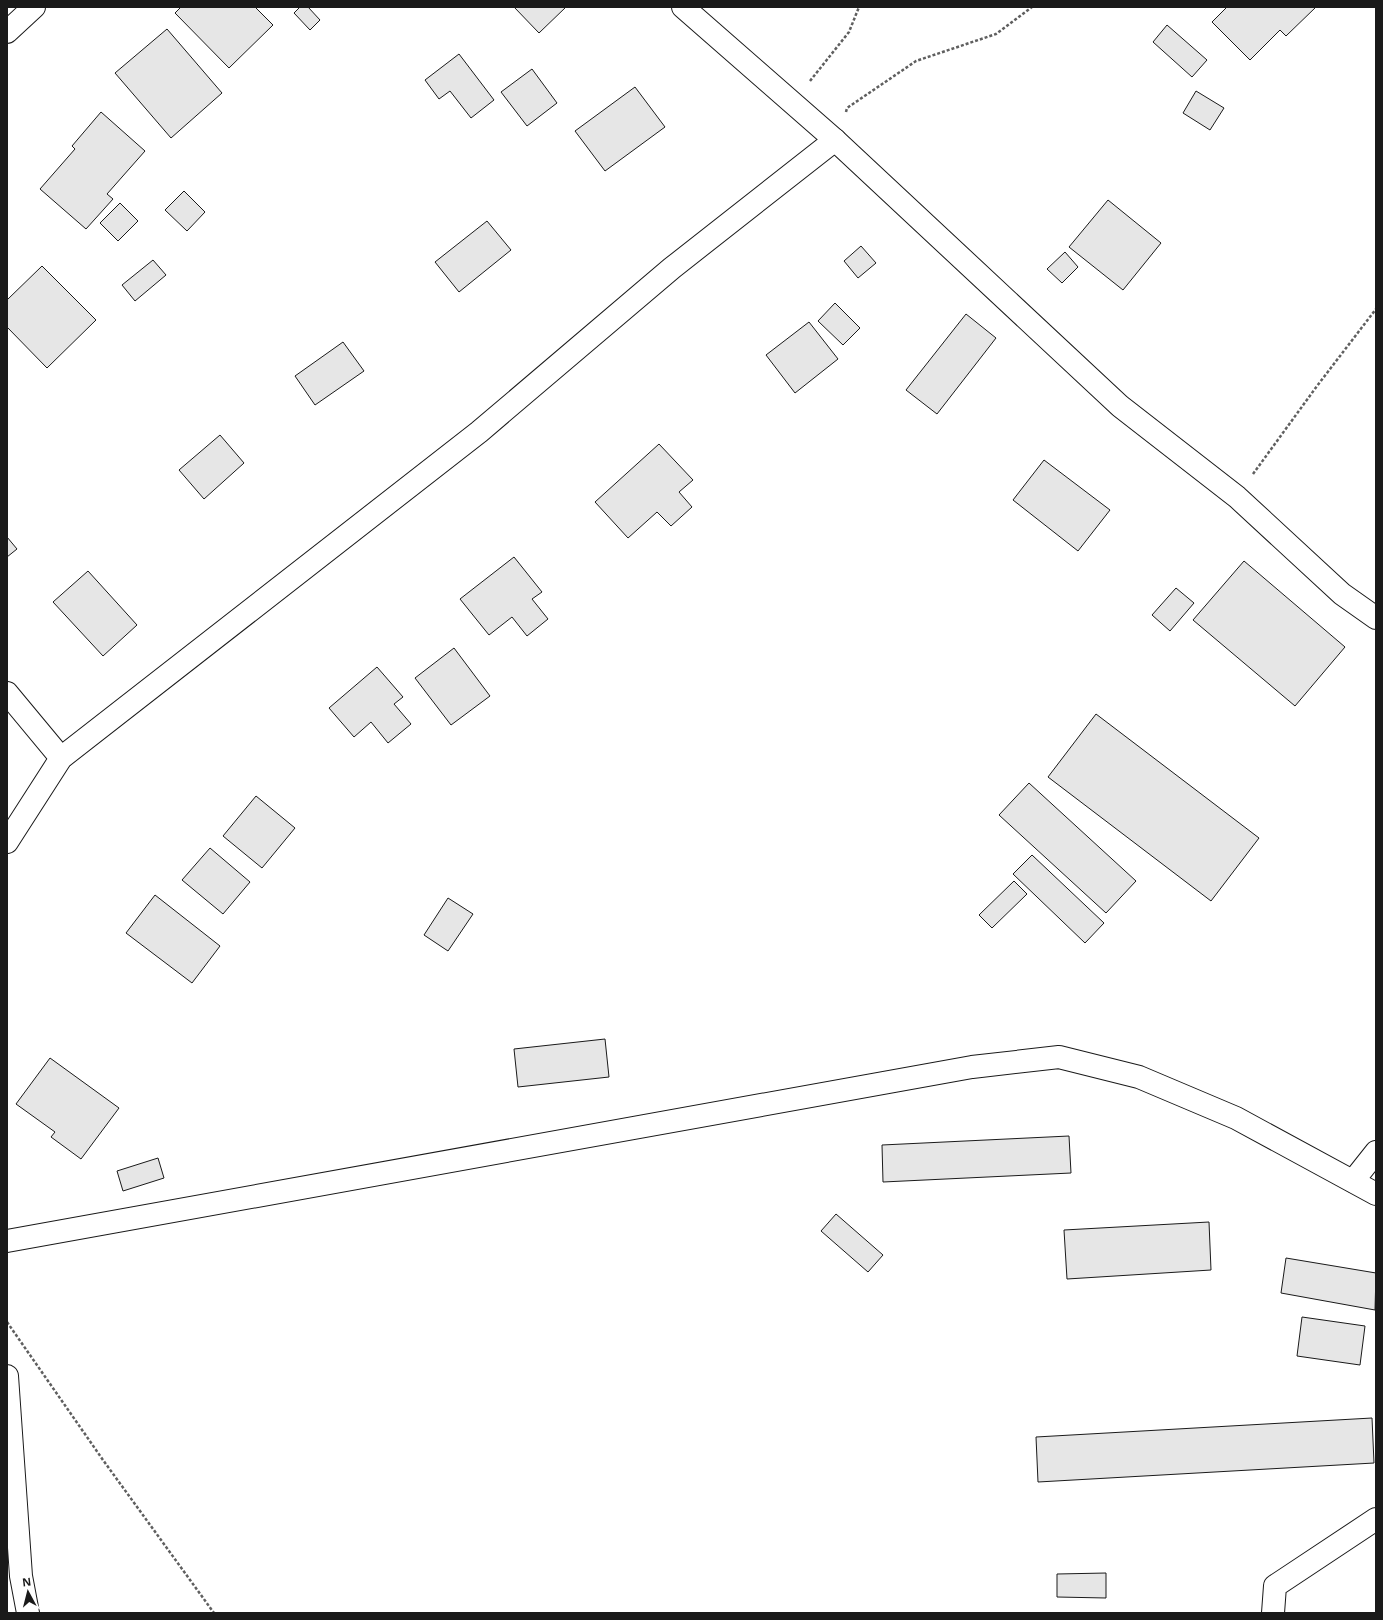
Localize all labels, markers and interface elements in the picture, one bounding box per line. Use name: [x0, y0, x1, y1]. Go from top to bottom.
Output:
north arrow: [8, 1572, 48, 1612]
text: N: [21, 1574, 32, 1590]

